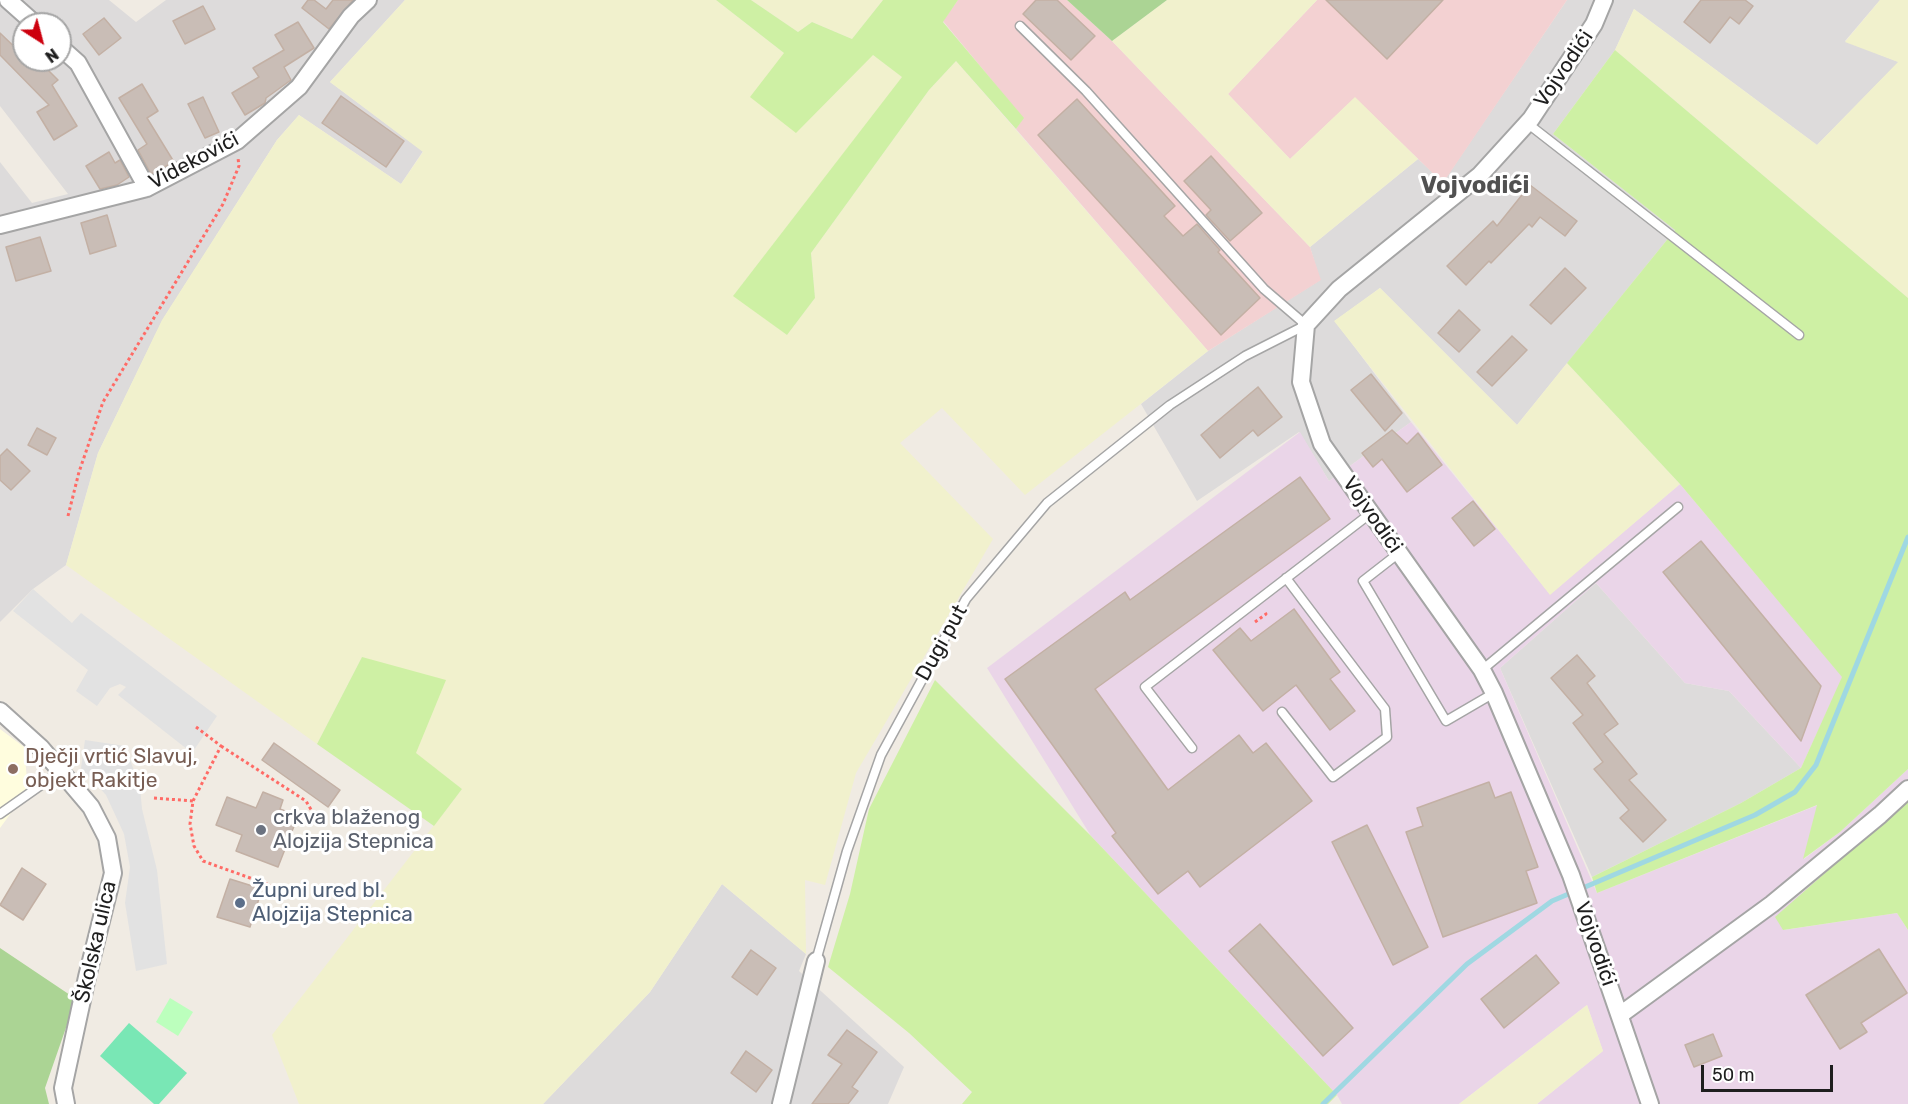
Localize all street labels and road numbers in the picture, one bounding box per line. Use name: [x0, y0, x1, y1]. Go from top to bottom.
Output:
street label: Vojvodići: [1529, 26, 1599, 112]
street label: Videkovići: [145, 127, 243, 195]
street label: Vojvodići: [1337, 472, 1407, 558]
street label: Dugi put: [911, 600, 973, 686]
street label: Školska ulica: [70, 878, 122, 1006]
street label: Vojvodići: [1569, 898, 1621, 990]

